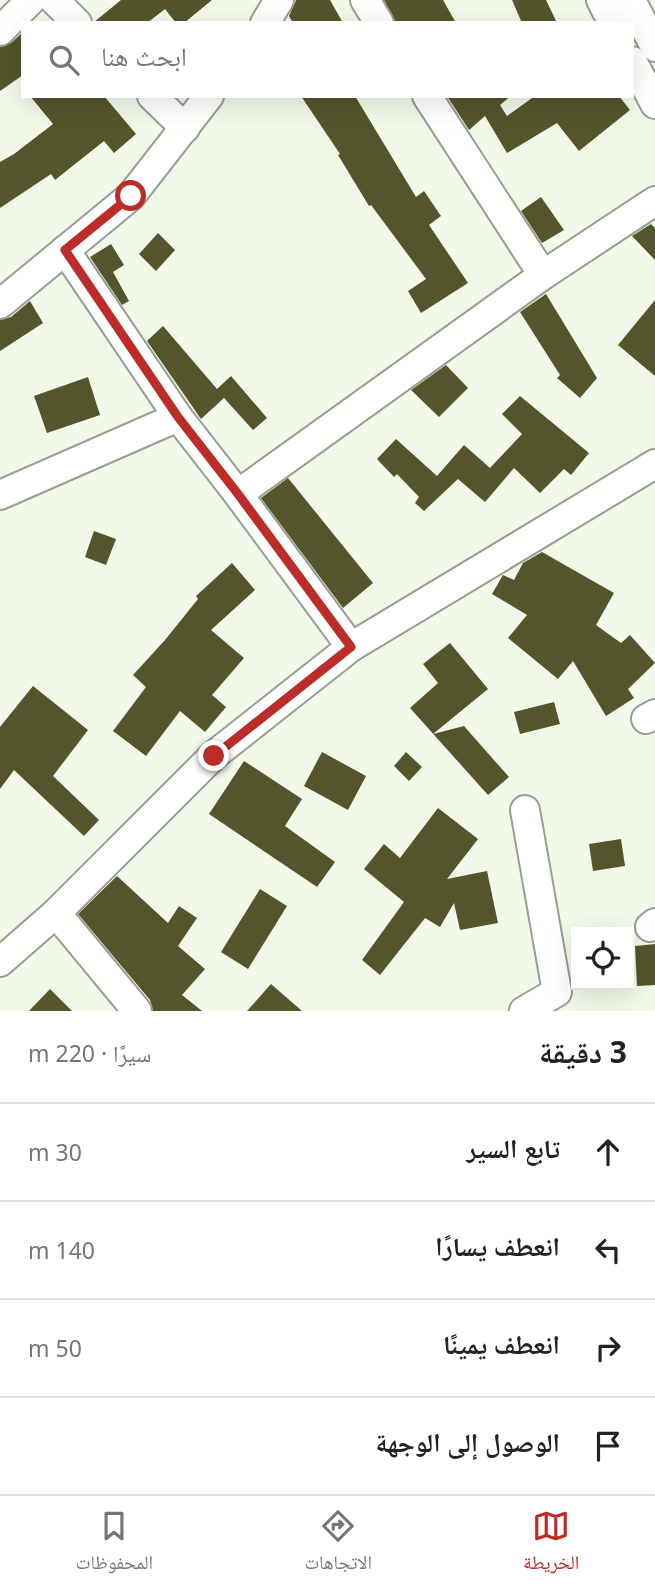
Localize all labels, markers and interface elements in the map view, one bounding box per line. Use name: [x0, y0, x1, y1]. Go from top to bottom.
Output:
search box: [21, 21, 634, 98]
text: ابحث هنا: [101, 38, 187, 74]
icon: search: [45, 41, 83, 79]
route start: [115, 180, 146, 211]
route end: [198, 740, 229, 771]
map controls: [571, 927, 634, 990]
button: locate: [571, 927, 634, 990]
text: 3 دقيقة: [539, 1031, 627, 1072]
text: سيرًا · 220 m: [28, 1037, 151, 1069]
text: تابع السير: [467, 1130, 560, 1166]
icon: ahead: [589, 1133, 627, 1171]
text: 30 m: [28, 1136, 82, 1168]
text: انعطف يسارًا: [435, 1228, 560, 1264]
icon: left: [589, 1231, 627, 1269]
text: 140 m: [28, 1234, 95, 1266]
text: انعطف يمينًا: [443, 1326, 560, 1362]
icon: right: [589, 1329, 627, 1367]
text: 50 m: [28, 1332, 82, 1364]
text: الوصول إلى الوجهة: [376, 1424, 560, 1460]
icon: arrive: [589, 1427, 627, 1465]
tab: المحفوظات: [76, 1507, 153, 1581]
tab: الاتجاهات: [304, 1507, 372, 1581]
tab: الخريطة: [523, 1507, 579, 1581]

